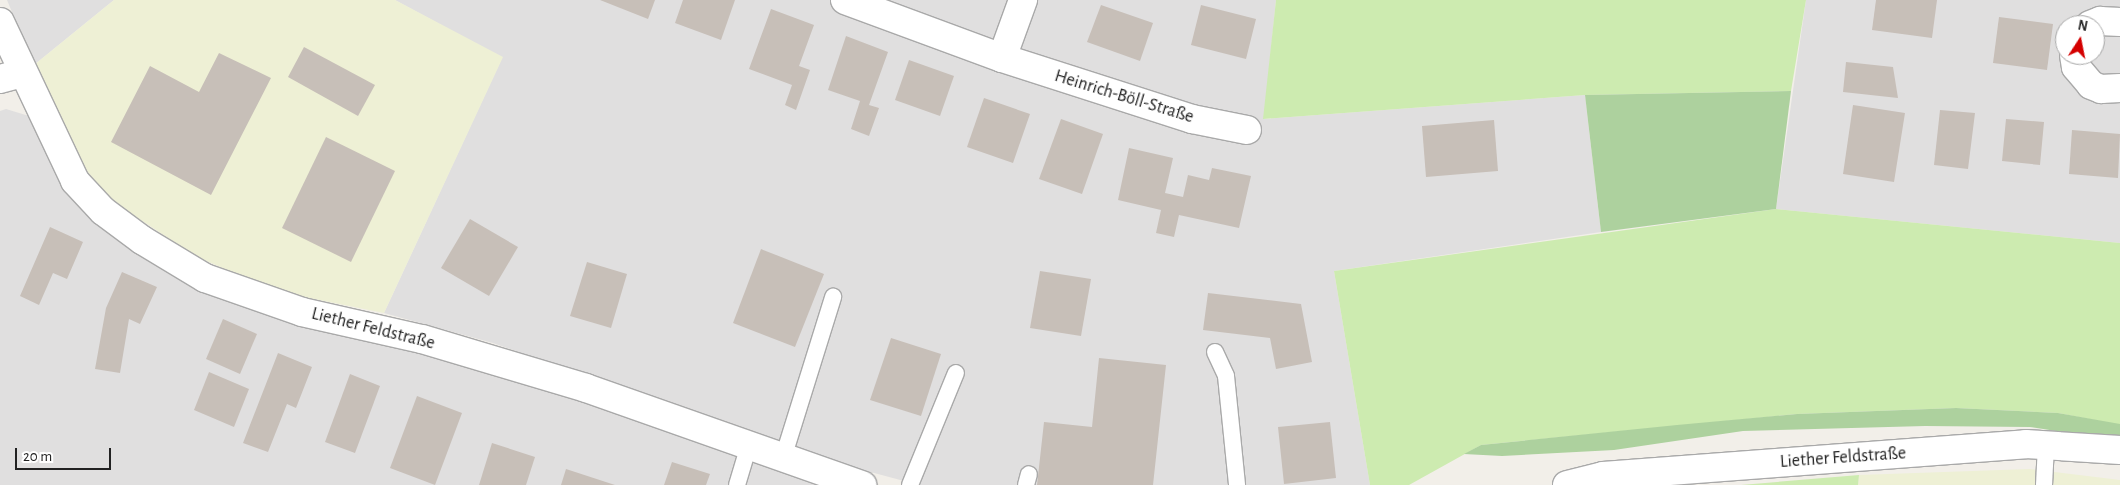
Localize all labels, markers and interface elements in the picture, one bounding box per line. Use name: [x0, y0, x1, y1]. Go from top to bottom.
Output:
north arrow: [2055, 15, 2105, 65]
text: N: [2077, 18, 2089, 34]
street label: Heinrich-Böll-Straße: [1052, 66, 1196, 128]
street label: Liether Feldstraße: [309, 303, 437, 355]
scale bar: [18, 438, 114, 470]
street label: Liether Feldstraße: [1779, 443, 1907, 473]
text: 20 m: [23, 449, 52, 464]

